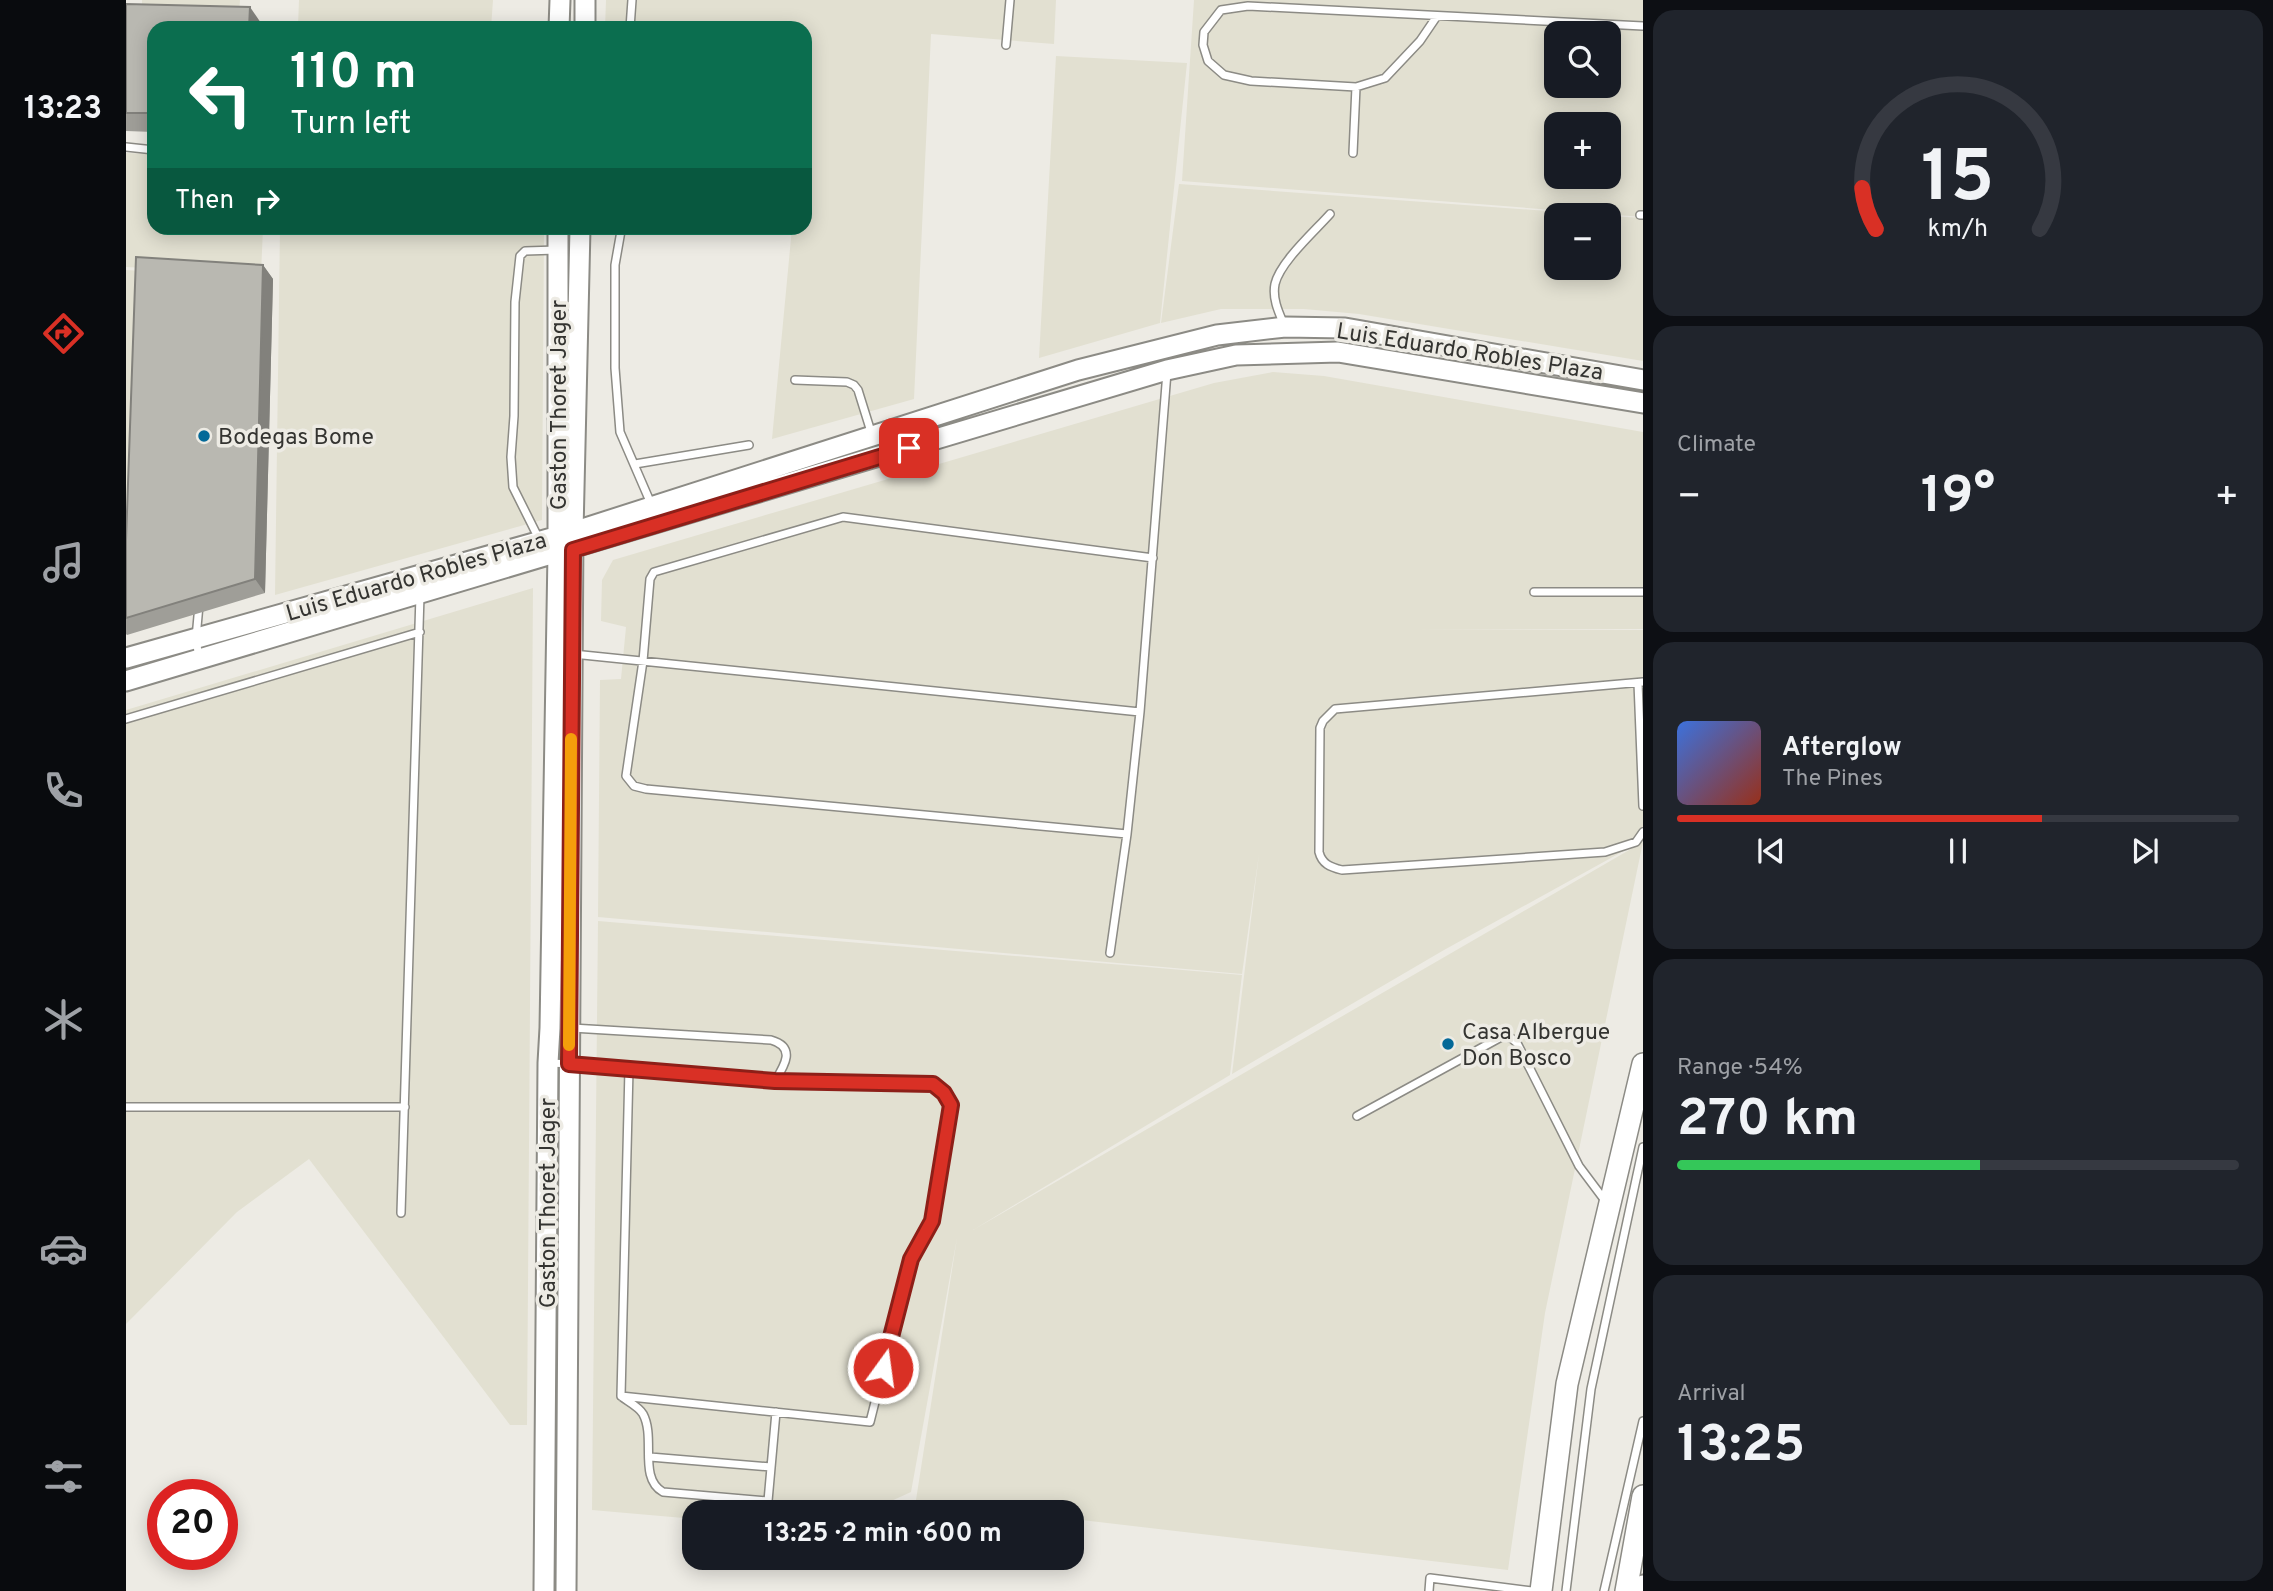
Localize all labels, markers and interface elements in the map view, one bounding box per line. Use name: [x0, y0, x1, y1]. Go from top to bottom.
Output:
map controls: [1544, 21, 1621, 280]
button: search: [1544, 21, 1621, 98]
text: 110 m: [290, 44, 417, 106]
icon: left: [175, 49, 266, 140]
text: 13:23: [24, 90, 102, 130]
text: Turn left: [290, 105, 411, 145]
button: +: [1544, 112, 1621, 189]
text: 15: [1921, 135, 1995, 227]
icon: right: [248, 182, 286, 220]
text: Then: [175, 185, 234, 218]
button: −: [1544, 203, 1621, 280]
text: km/h: [1928, 214, 1988, 246]
street label: Gaston Thoret Jager: [546, 300, 575, 510]
icon: directions: [39, 309, 88, 358]
street label: Luis Eduardo Robles Plaza: [1334, 318, 1605, 389]
pin: [879, 418, 939, 478]
place label: Bodegas Bome: [218, 424, 374, 453]
marker: Bodegas Bome: [196, 428, 212, 444]
icon: arrive: [890, 429, 928, 467]
text: Climate: [1677, 431, 1756, 460]
text: 19°: [1921, 465, 1995, 531]
text: −: [1677, 474, 1702, 523]
text: +: [2214, 474, 2239, 523]
street label: Luis Eduardo Robles Plaza: [283, 527, 550, 630]
icon: music: [39, 538, 88, 587]
text: Afterglow: [1782, 732, 1902, 765]
text: The Pines: [1782, 765, 1883, 794]
icon: phone: [39, 766, 88, 815]
icon: previous: [1752, 832, 1790, 870]
icon: pause: [1939, 832, 1977, 870]
icon: next: [2126, 832, 2164, 870]
icon: climate: [39, 995, 88, 1044]
place label: Casa Albergue Don Bosco: [1462, 1019, 1610, 1074]
marker: Casa Albergue Don Bosco: [1440, 1036, 1456, 1052]
text: Range · 54%: [1677, 1054, 1803, 1083]
text: 270 km: [1677, 1088, 1858, 1154]
street label: Gaston Thoret Jager: [535, 1098, 564, 1308]
icon: car: [39, 1224, 88, 1273]
position arrow: [846, 1331, 920, 1405]
text: Arrival: [1677, 1380, 1746, 1409]
text: 13:25: [1677, 1414, 1805, 1480]
icon: filters: [39, 1452, 88, 1501]
speed limit sign: 20: [147, 1479, 238, 1570]
text: 13:25 · 2 min · 600 m: [764, 1518, 1002, 1551]

